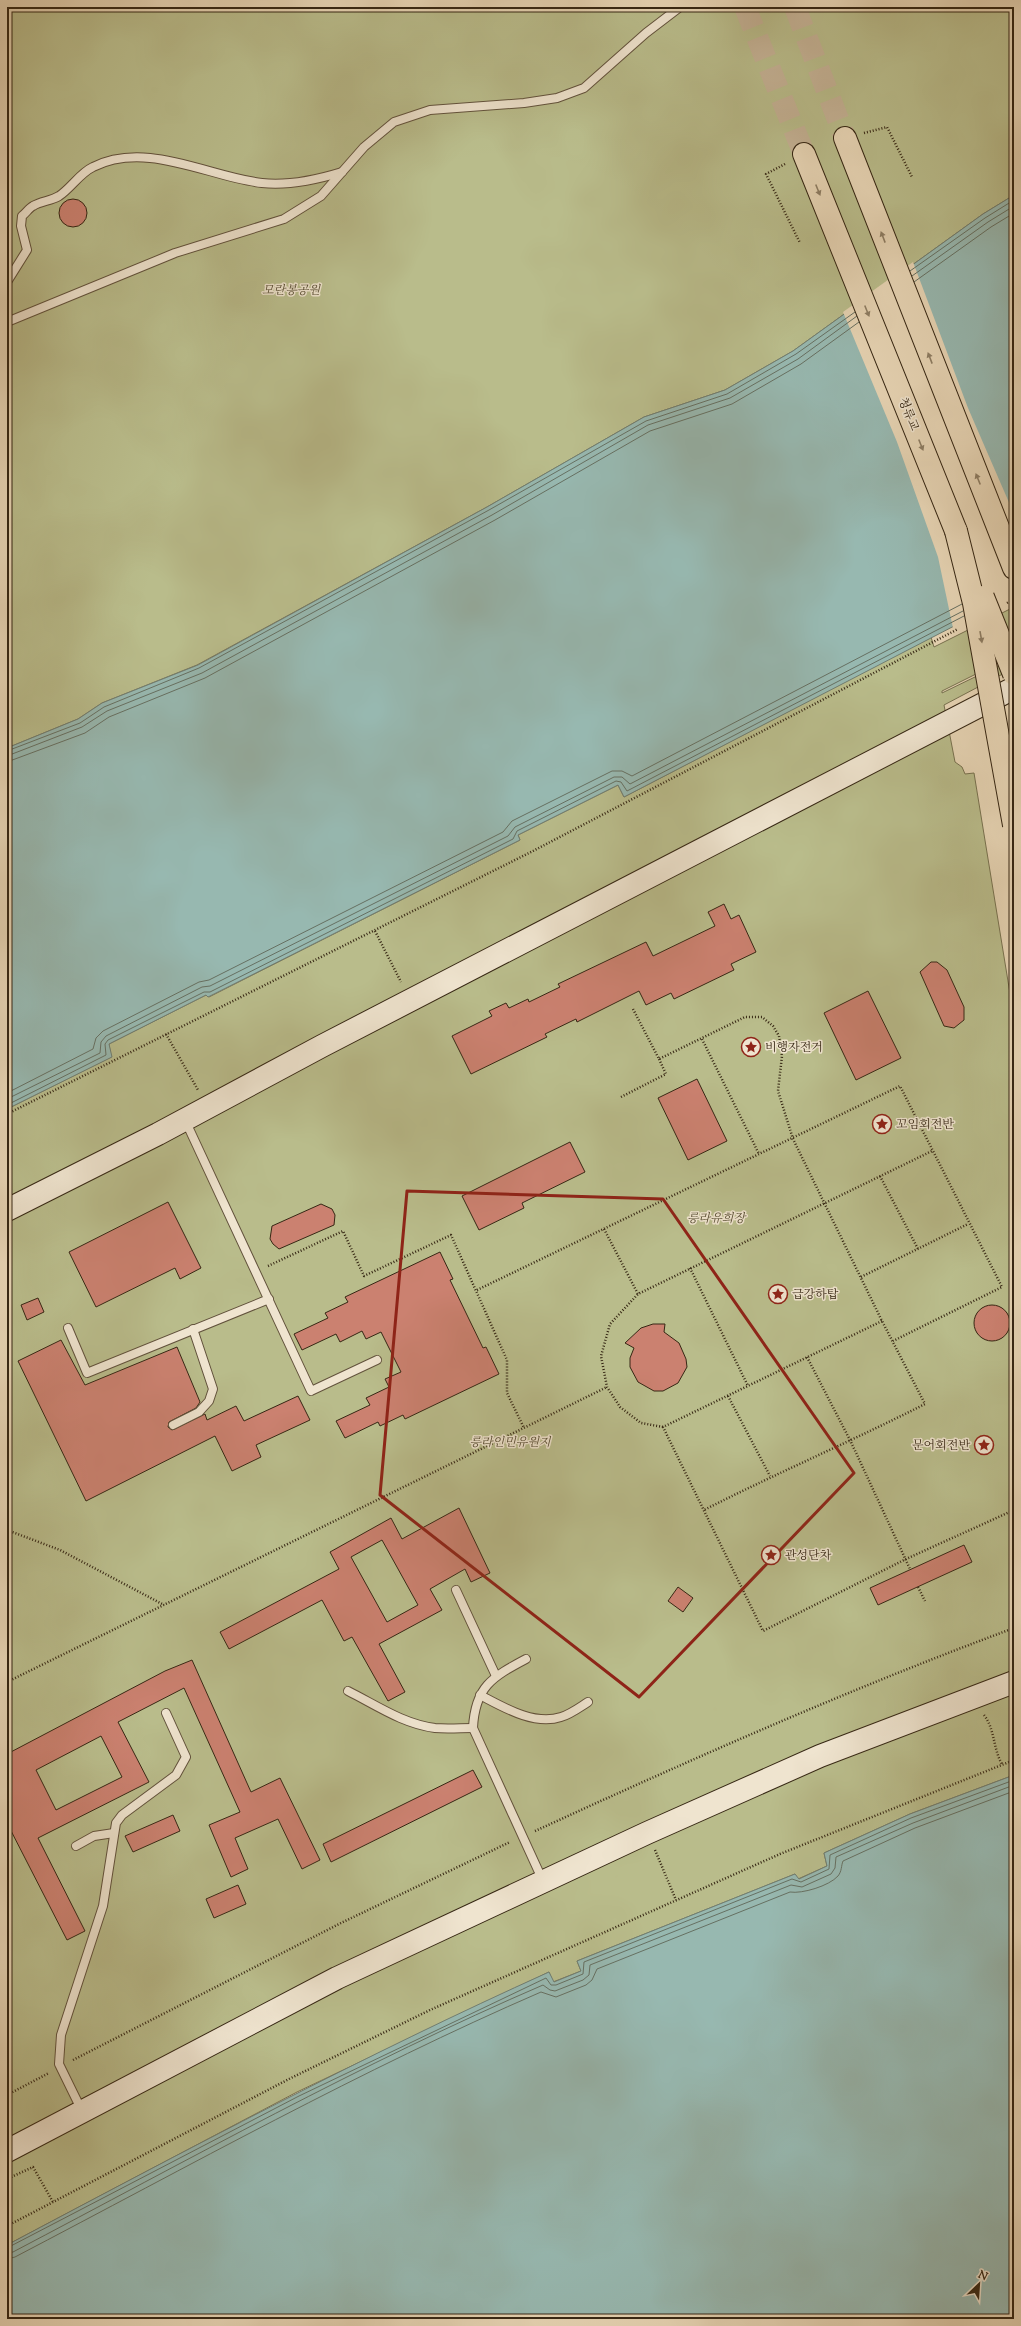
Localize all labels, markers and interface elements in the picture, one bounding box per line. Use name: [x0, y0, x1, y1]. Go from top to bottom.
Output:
one-way arrow: [816, 185, 822, 197]
one-way arrow: [880, 230, 886, 242]
park label: 모란봉공원: [262, 282, 321, 300]
one-way arrow: [865, 305, 871, 317]
one-way arrow: [927, 351, 933, 363]
street label: 청류교: [893, 395, 923, 434]
one-way arrow: [918, 439, 924, 450]
one-way arrow: [975, 472, 981, 484]
one-way arrow: [978, 631, 984, 643]
place icon: 비행자전거: [740, 1036, 762, 1058]
place label: 비행자전거: [765, 1039, 823, 1057]
place icon: 꼬임회전반: [871, 1113, 893, 1135]
place label: 꼬임회전반: [896, 1116, 954, 1134]
park label: 릉라유희장: [687, 1210, 747, 1228]
place icon: 급강하탑: [767, 1283, 789, 1305]
place label: 급강하탑: [792, 1286, 839, 1304]
park label: 릉라인민유원지: [469, 1434, 552, 1452]
place icon: 문어회전반: [973, 1434, 995, 1456]
place label: 문어회전반: [912, 1437, 970, 1455]
place icon: 관성단차: [760, 1544, 782, 1566]
place label: 관성단차: [785, 1547, 832, 1565]
north arrow: [959, 2264, 999, 2304]
text: N: [975, 2266, 990, 2285]

